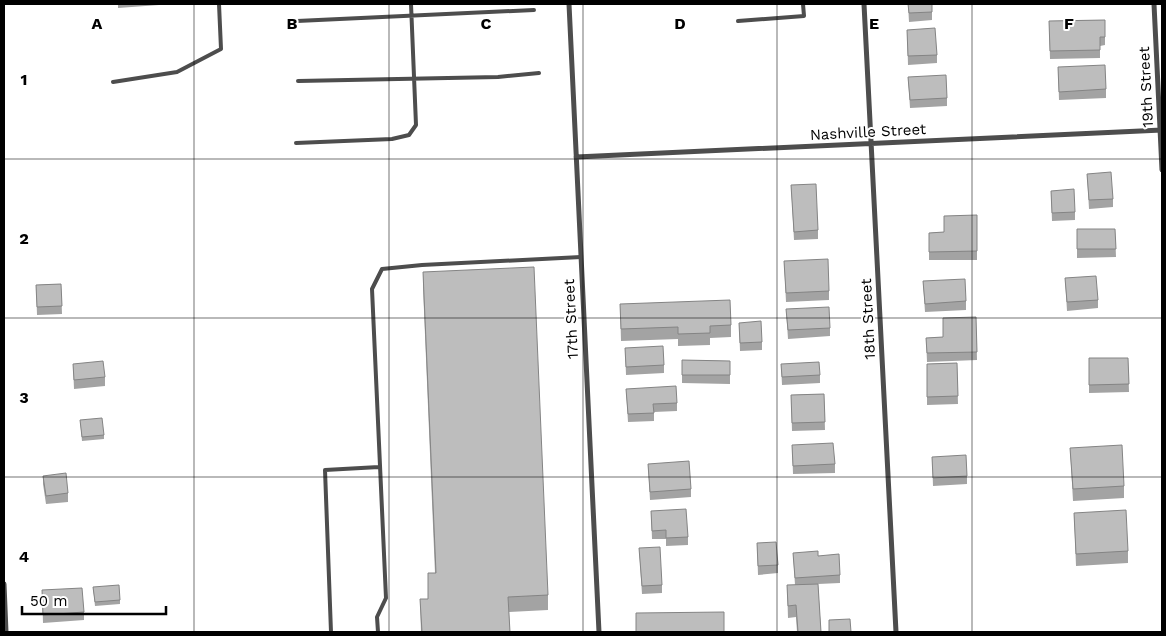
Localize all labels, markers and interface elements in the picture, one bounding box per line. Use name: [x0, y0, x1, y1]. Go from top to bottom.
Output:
text: A: [92, 14, 103, 33]
text: B: [287, 14, 298, 33]
text: C: [481, 14, 492, 33]
text: D: [674, 14, 686, 33]
text: E: [869, 14, 879, 33]
text: F: [1064, 14, 1074, 33]
street label: 19th Street: [1135, 45, 1157, 128]
text: 1: [21, 70, 27, 89]
street label: Nashville Street: [809, 120, 927, 144]
text: 2: [19, 229, 29, 248]
street label: 18th Street: [857, 277, 879, 360]
street label: 17th Street: [560, 278, 582, 359]
text: 3: [19, 388, 29, 407]
text: 4: [19, 547, 29, 566]
scale bar: [22, 584, 166, 616]
text: 50 m: [30, 592, 67, 610]

